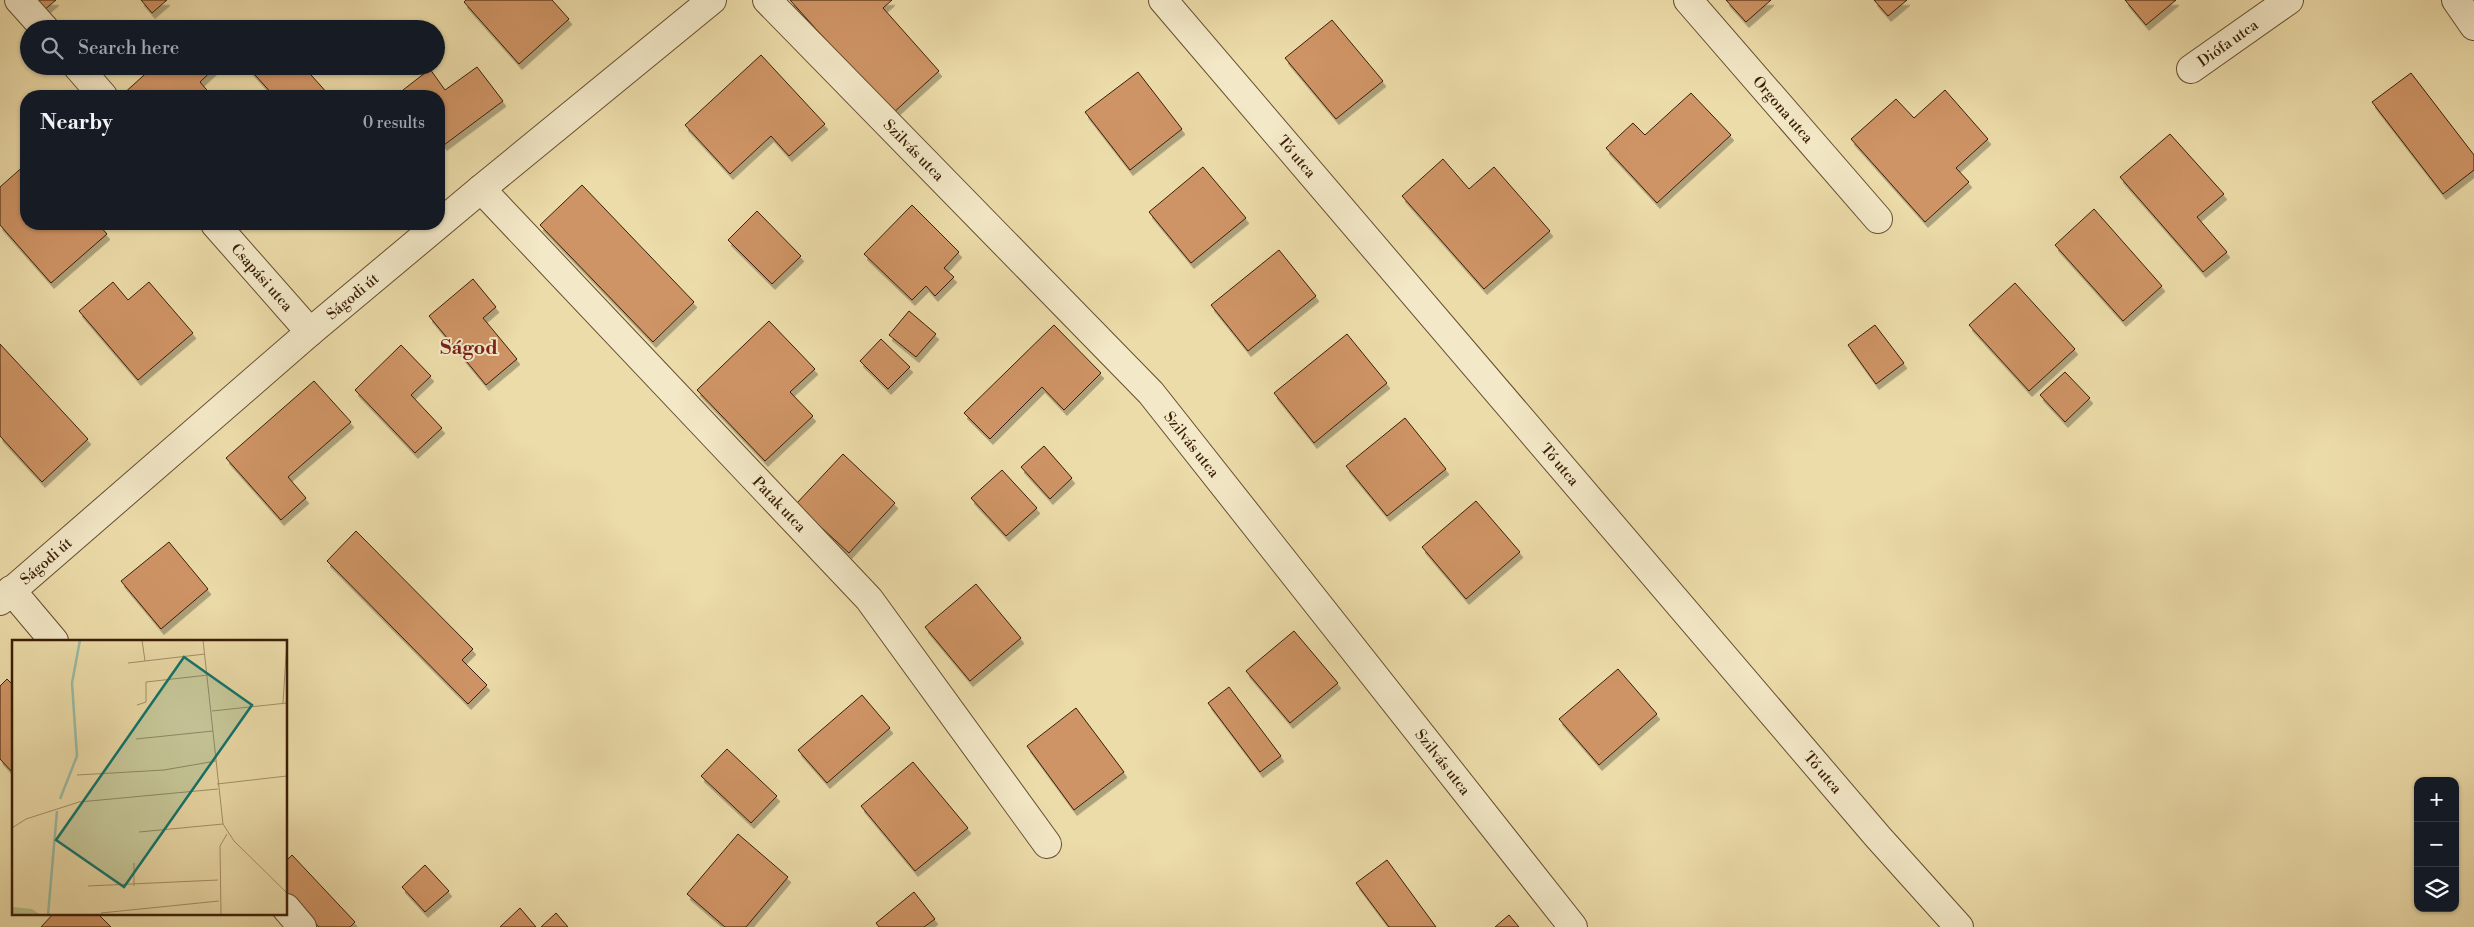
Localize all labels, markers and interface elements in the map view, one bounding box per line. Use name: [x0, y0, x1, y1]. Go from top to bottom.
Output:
street label: Diófa utca: [2194, 15, 2262, 71]
search box: [20, 20, 445, 75]
icon: search: [38, 34, 66, 62]
text: Search here: [78, 36, 179, 60]
street label: Orgona utca: [1748, 72, 1817, 148]
text: Nearby: [40, 110, 113, 136]
text: 0 results: [363, 113, 425, 133]
street label: Szilvás utca: [879, 116, 948, 186]
street label: Tó utca: [1273, 132, 1320, 182]
street label: Csapási utca: [227, 240, 297, 316]
street label: Ságodi út: [323, 269, 384, 324]
district label: Ságod: [440, 336, 498, 361]
street label: Szilvás utca: [1159, 408, 1223, 482]
street label: Tó utca: [1536, 440, 1583, 490]
street label: Patak utca: [748, 473, 810, 537]
street label: Ságodi út: [16, 533, 77, 589]
inset map: [12, 640, 288, 914]
street label: Szilvás utca: [1410, 726, 1475, 800]
street label: Tó utca: [1799, 748, 1846, 798]
map controls: [2414, 777, 2459, 912]
button: +: [2414, 777, 2459, 822]
button: −: [2414, 822, 2459, 867]
button: layers: [2414, 867, 2459, 912]

